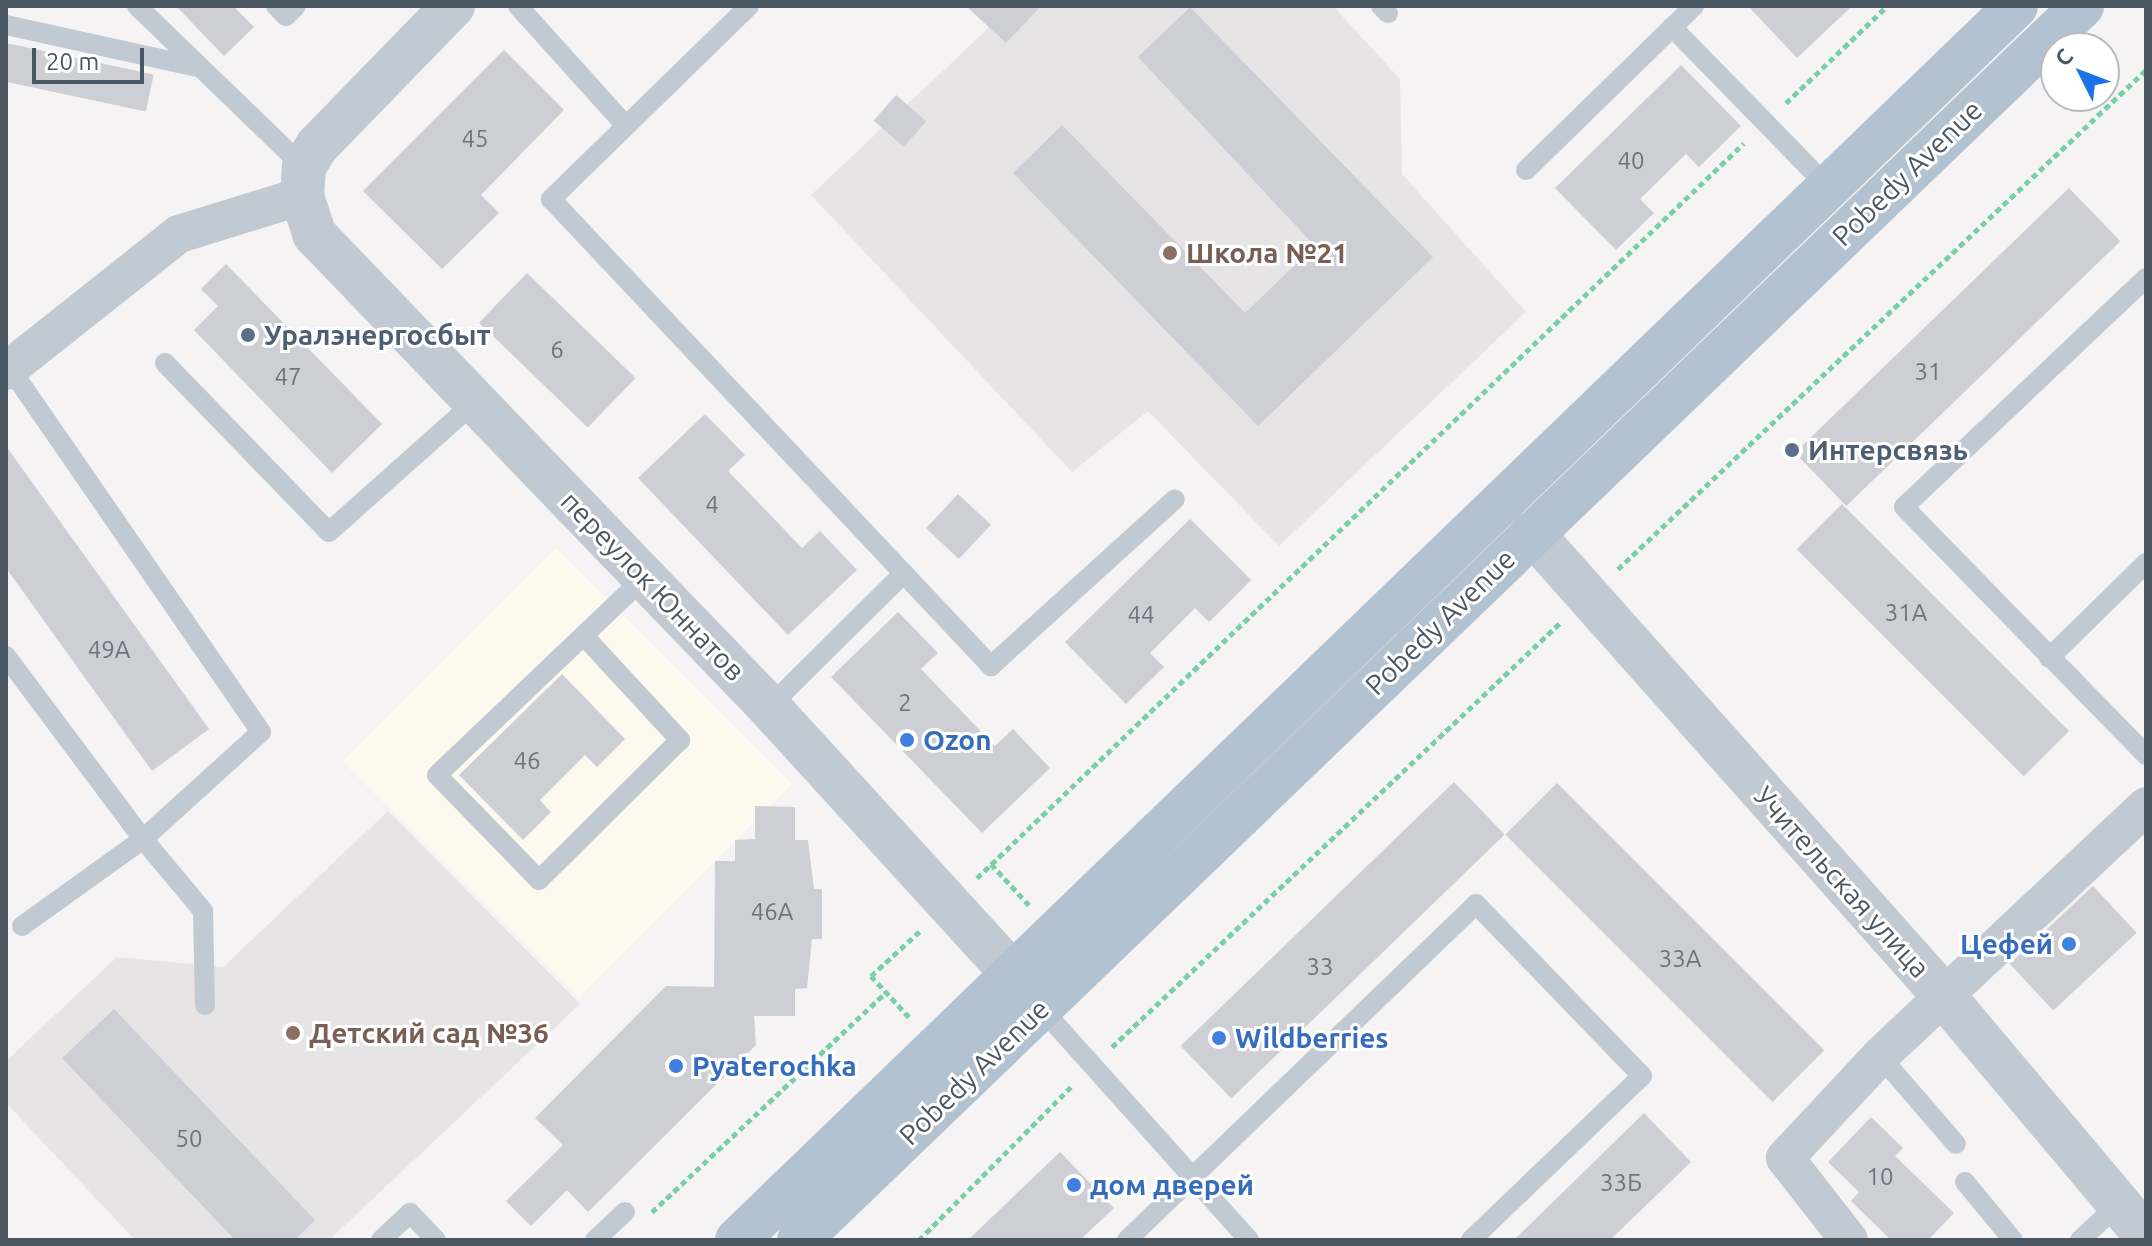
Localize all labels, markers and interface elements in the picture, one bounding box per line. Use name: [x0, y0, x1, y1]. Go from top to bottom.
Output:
scale bar: [36, 32, 148, 82]
north arrow: [2040, 32, 2120, 112]
text: С: [2049, 43, 2077, 71]
text: 20 m: [46, 48, 99, 75]
street label: Pobedy Avenue: [1825, 93, 1989, 253]
house number: 45: [461, 125, 489, 153]
house number: 40: [1617, 147, 1645, 175]
place label: Школа №21: [1186, 236, 1348, 270]
marker: Школа №21: [1161, 244, 1179, 262]
place label: Уралэнергосбыт: [264, 318, 491, 352]
marker: Уралэнергосбыт: [239, 326, 257, 344]
house number: 6: [550, 336, 564, 364]
house number: 31: [1914, 358, 1942, 386]
house number: 47: [274, 363, 302, 391]
place label: Интерсвязь: [1808, 433, 1968, 467]
marker: Интерсвязь: [1783, 441, 1801, 459]
street label: переулок Юннатов: [554, 484, 752, 688]
house number: 4: [705, 491, 719, 519]
street label: Pobedy Avenue: [1358, 542, 1522, 702]
house number: 31А: [1885, 599, 1927, 627]
house number: 44: [1127, 601, 1155, 629]
house number: 49А: [88, 636, 130, 664]
house number: 2: [898, 689, 912, 717]
place label: Ozon: [923, 723, 992, 757]
marker: Ozon: [898, 731, 916, 749]
house number: 46: [513, 747, 541, 775]
street label: Учительская улица: [1747, 779, 1937, 985]
house number: 46А: [751, 898, 793, 926]
place label: Цефей: [1960, 927, 2053, 961]
marker: Цефей: [2060, 935, 2078, 953]
house number: 33А: [1659, 945, 1701, 973]
house number: 33: [1306, 953, 1334, 981]
street label: Pobedy Avenue: [892, 992, 1056, 1152]
place label: Детский сад №36: [309, 1016, 549, 1050]
place label: Wildberries: [1235, 1021, 1389, 1055]
marker: Детский сад №36: [284, 1024, 302, 1042]
marker: Wildberries: [1210, 1029, 1228, 1047]
place label: Pyaterochka: [692, 1049, 857, 1083]
marker: Pyaterochka: [667, 1057, 685, 1075]
house number: 50: [175, 1125, 203, 1153]
house number: 10: [1866, 1163, 1894, 1191]
place label: дом дверей: [1090, 1168, 1254, 1202]
house number: 33Б: [1600, 1169, 1642, 1197]
marker: дом дверей: [1065, 1176, 1083, 1194]

